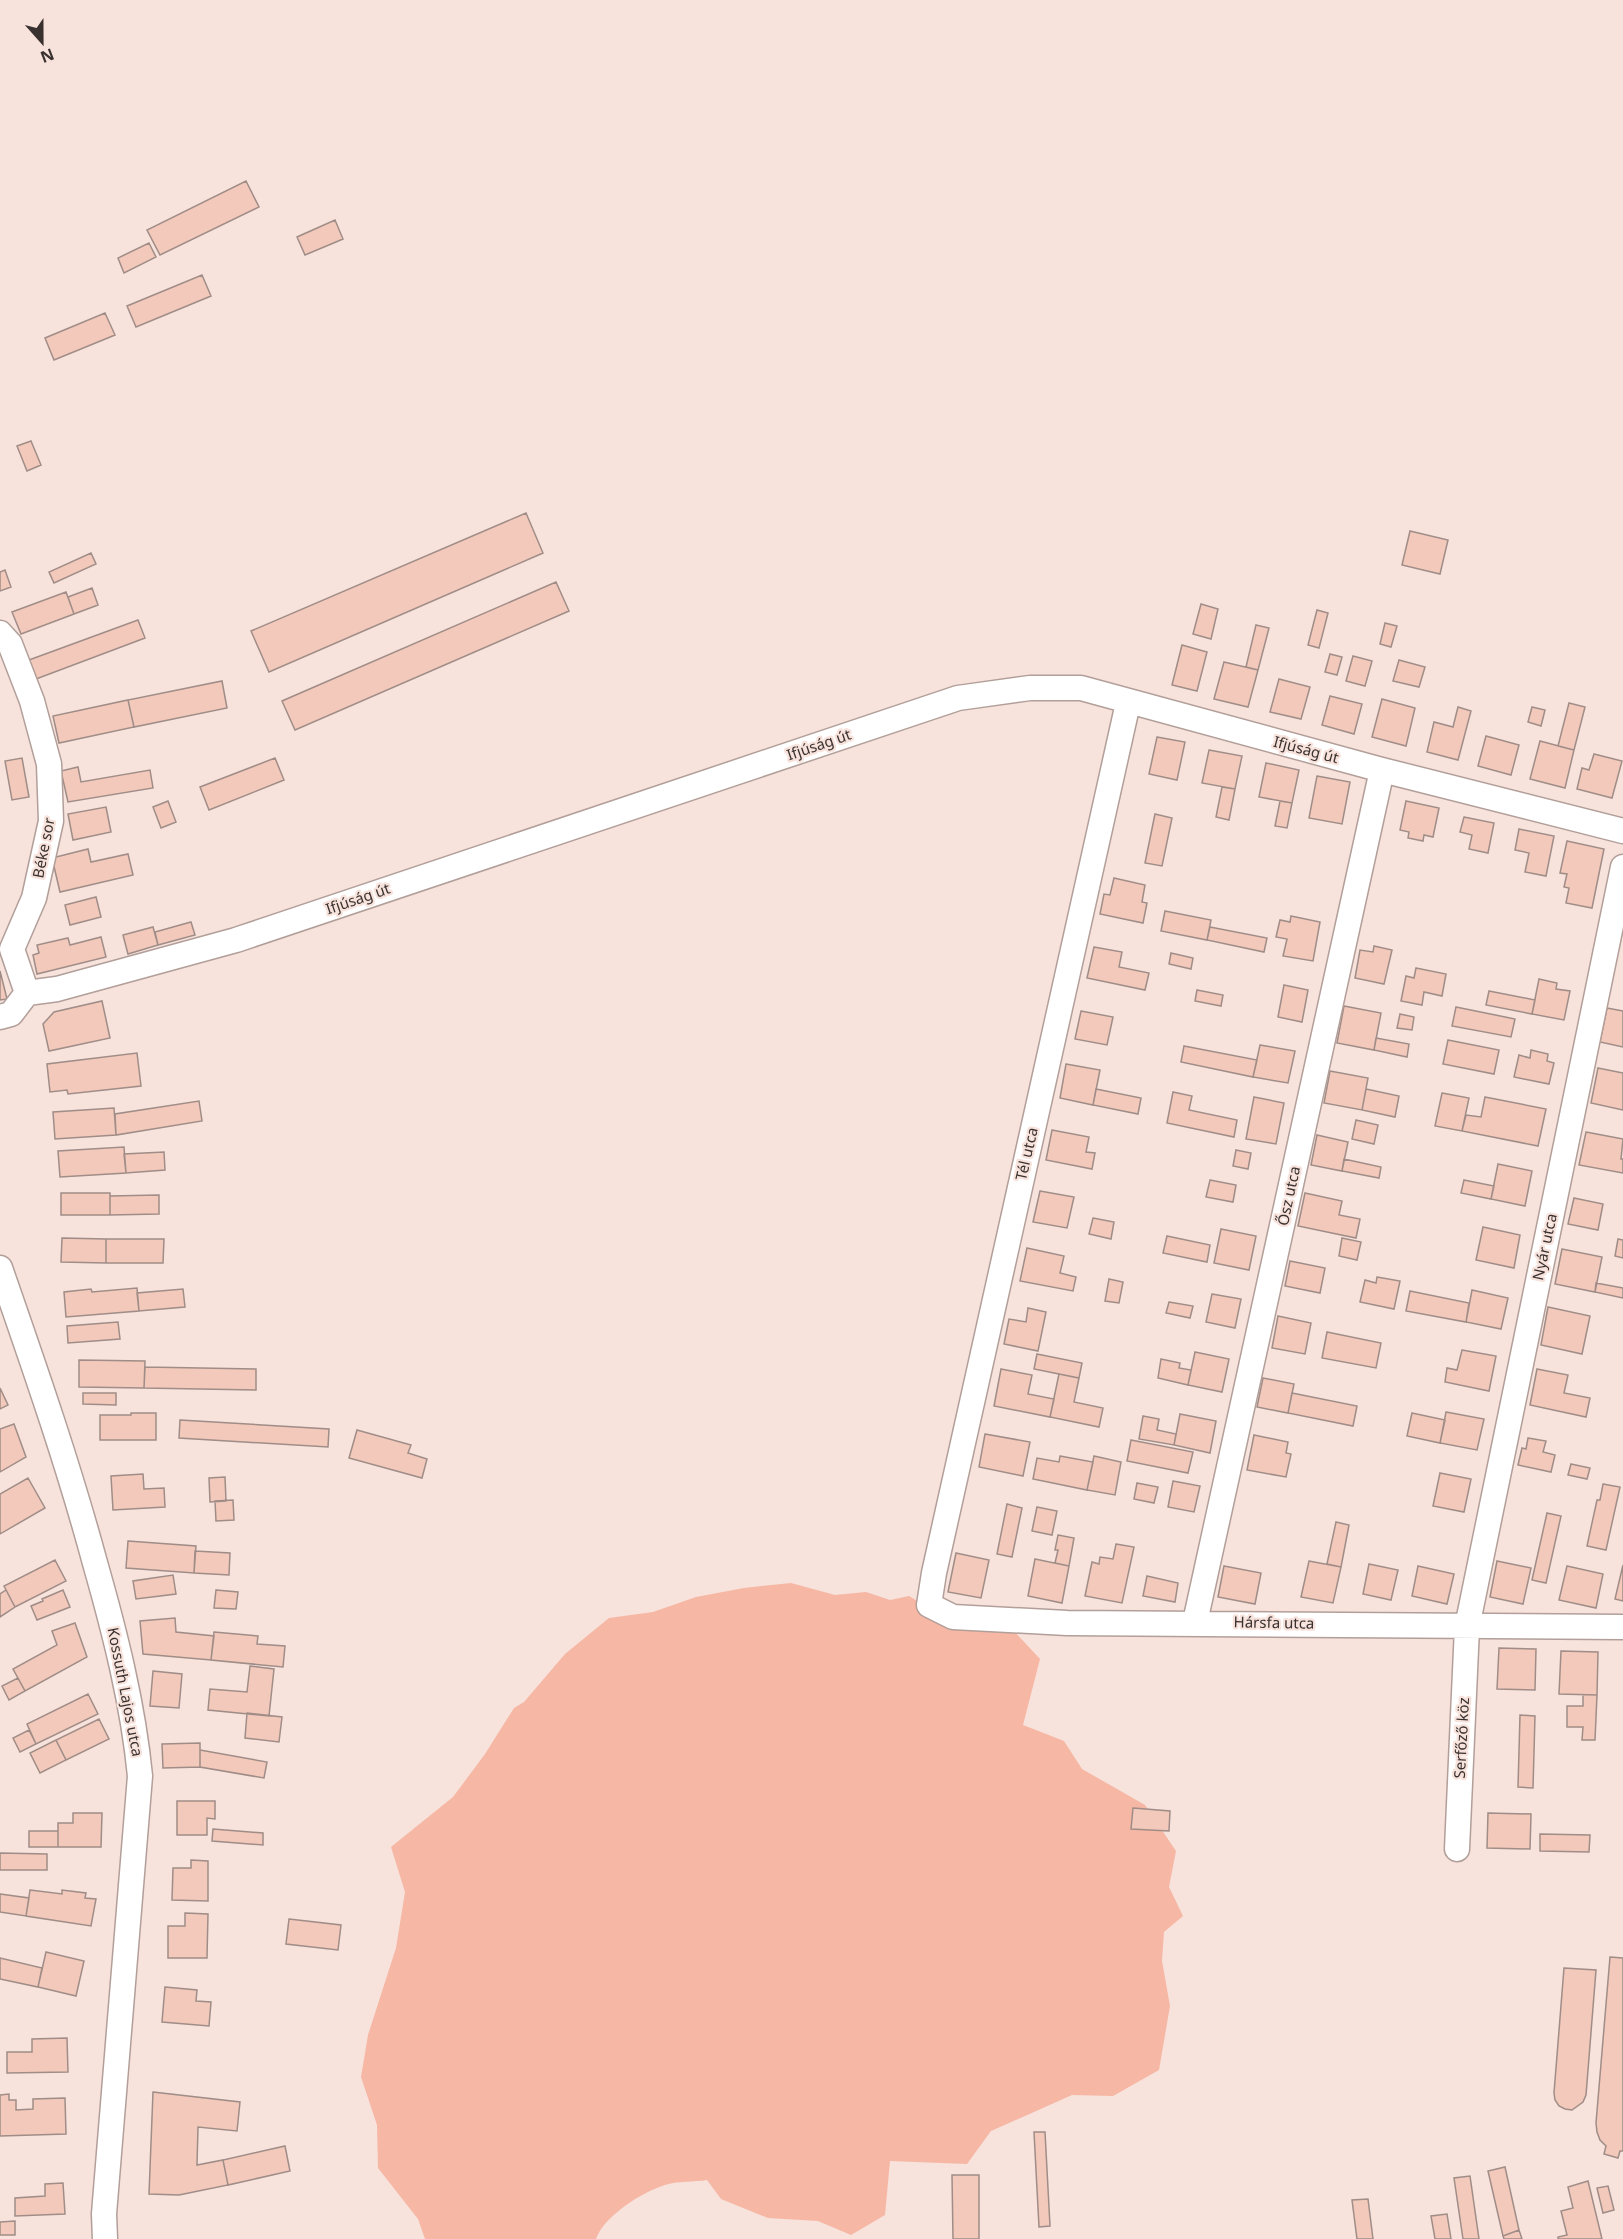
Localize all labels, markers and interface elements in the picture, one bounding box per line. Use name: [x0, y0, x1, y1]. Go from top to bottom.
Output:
north arrow: [12, 12, 72, 72]
text: N: [37, 43, 57, 69]
street label: Ifjúság út: [784, 724, 854, 764]
street label: Ifjúság út: [1271, 731, 1342, 767]
street label: Béke sor: [27, 816, 59, 880]
street label: Ifjúság út: [323, 878, 393, 918]
street label: Tél utca: [1010, 1125, 1042, 1182]
street label: Ősz utca: [1272, 1164, 1304, 1227]
street label: Nyár utca: [1527, 1212, 1561, 1282]
street label: Hársfa utca: [1234, 1611, 1315, 1633]
street label: Kossuth Lajos utca: [104, 1626, 148, 1758]
street label: Serfőző köz: [1449, 1697, 1473, 1779]

